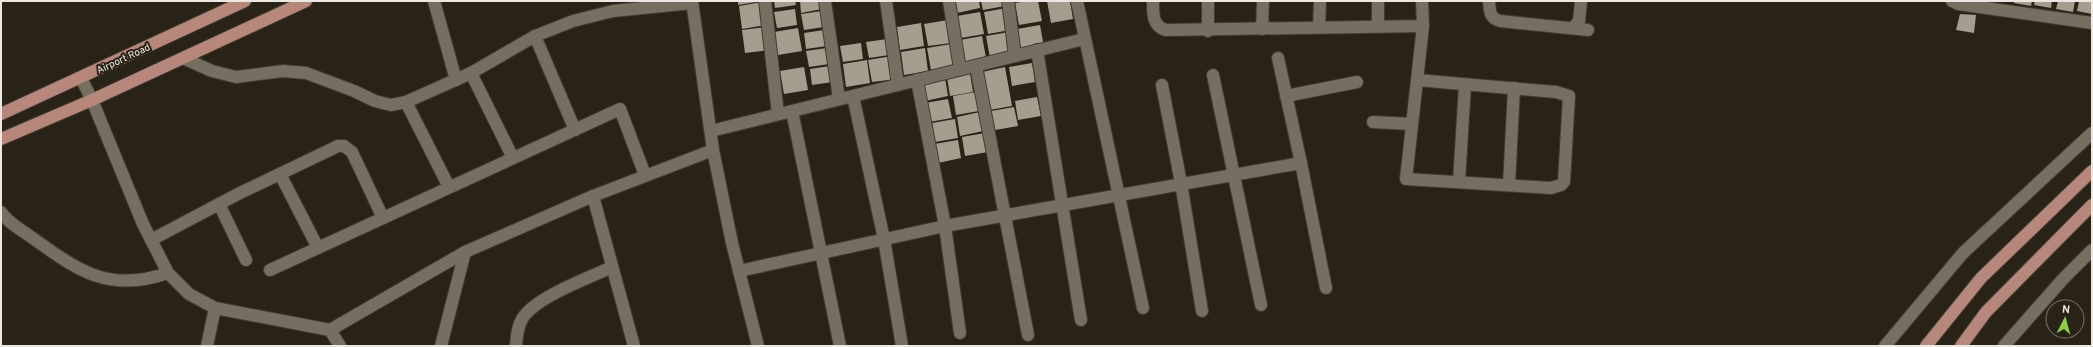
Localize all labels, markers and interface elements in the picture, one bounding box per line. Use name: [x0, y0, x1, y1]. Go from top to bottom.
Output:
street label: Airport Road: [95, 41, 153, 77]
north arrow: [2045, 299, 2085, 339]
text: N: [2061, 303, 2071, 317]

